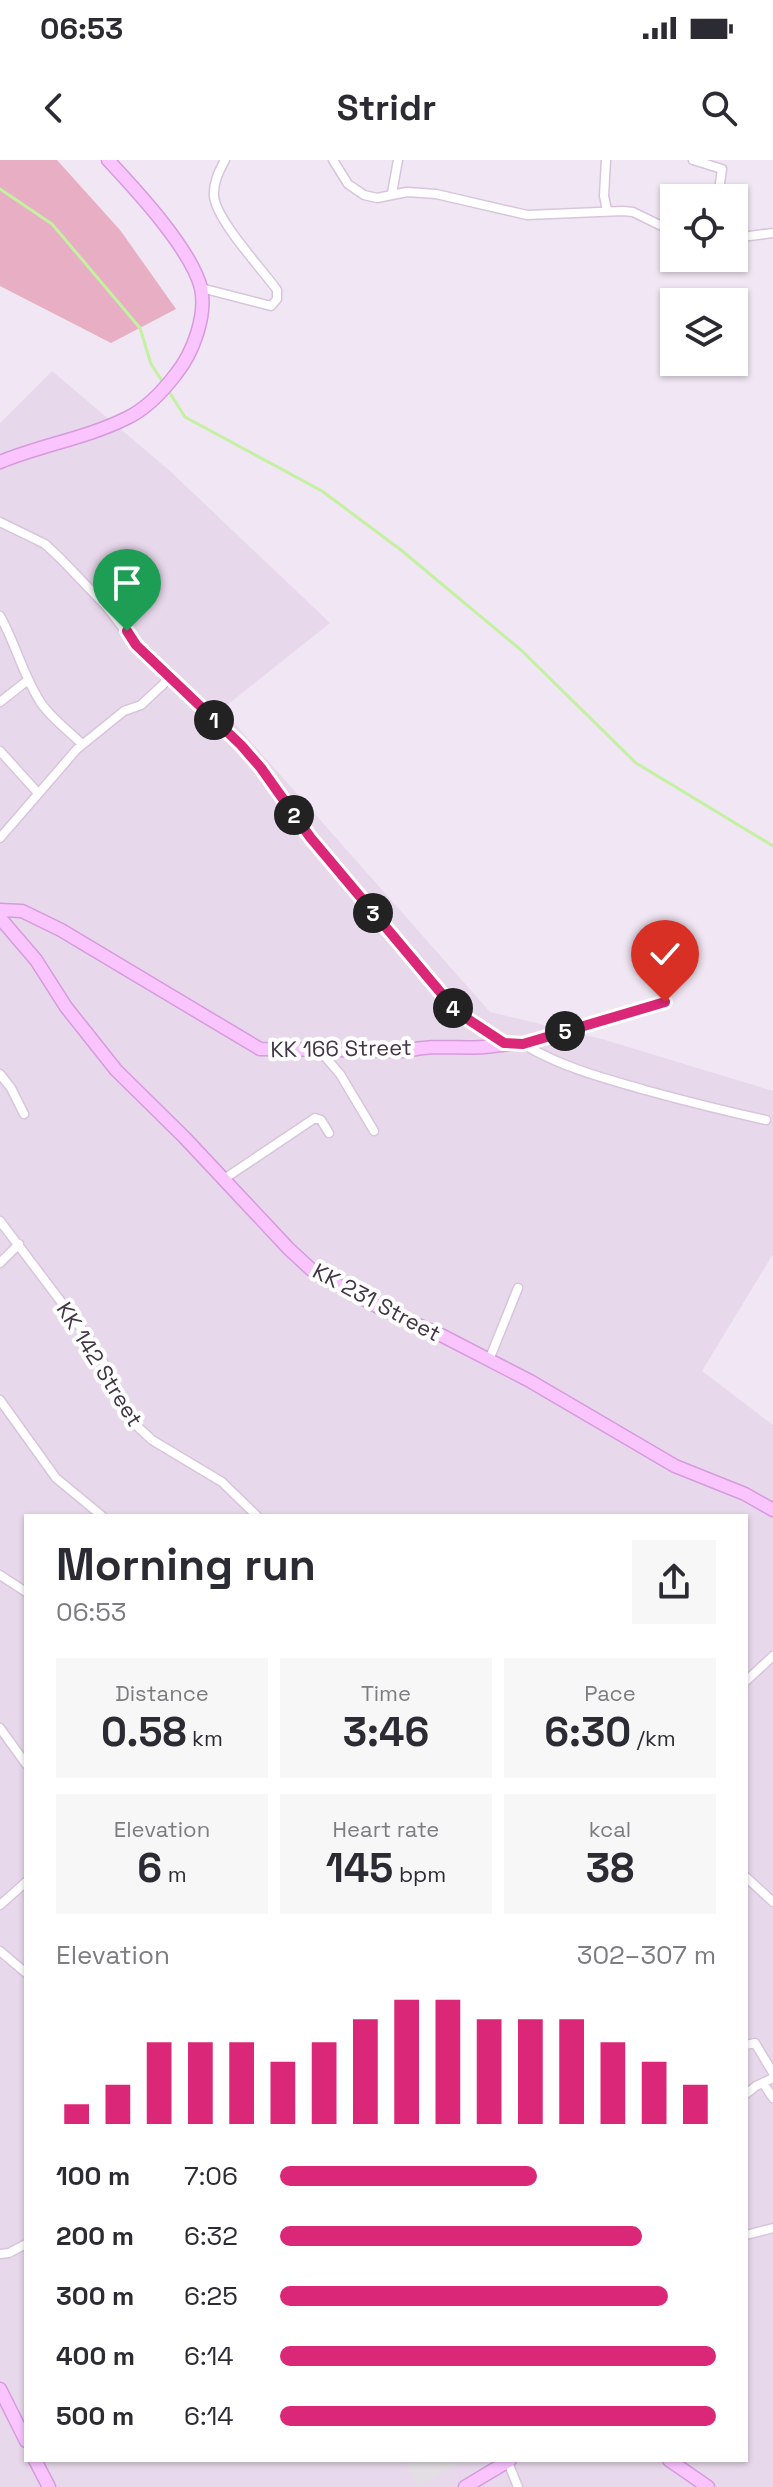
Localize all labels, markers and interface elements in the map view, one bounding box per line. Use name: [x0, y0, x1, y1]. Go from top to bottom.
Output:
text: 06:53: [40, 9, 123, 48]
text: Stridr: [337, 85, 436, 131]
icon: back: [32, 86, 76, 130]
icon: search: [697, 86, 741, 130]
map controls: [660, 184, 748, 376]
button: locate: [660, 184, 748, 272]
button: layers: [660, 288, 748, 376]
pin: [93, 549, 161, 631]
icon: arrive: [105, 561, 149, 605]
pin: 1: [194, 700, 234, 740]
text: 1: [209, 706, 219, 734]
pin: 2: [274, 795, 314, 835]
text: 2: [287, 801, 301, 829]
pin: 3: [353, 893, 393, 933]
text: 3: [366, 899, 380, 927]
pin: [631, 920, 699, 1002]
icon: check: [643, 932, 687, 976]
pin: 4: [433, 988, 473, 1028]
text: 4: [446, 994, 460, 1022]
pin: 5: [545, 1011, 585, 1051]
text: 5: [558, 1017, 572, 1045]
street label: KK 166 Street: [270, 1033, 412, 1063]
street label: KK 231 Street: [308, 1257, 446, 1347]
street label: KK 142 Street: [51, 1297, 149, 1431]
text: Morning run: [56, 1537, 316, 1593]
button: share: [632, 1540, 716, 1624]
text: 06:53: [56, 1595, 126, 1629]
text: Distance: [115, 1679, 209, 1707]
text: Time: [361, 1679, 411, 1707]
text: Pace: [584, 1679, 636, 1707]
text: 0.58: [101, 1707, 186, 1758]
text: 3:46: [343, 1707, 429, 1758]
text: 6:30: [544, 1707, 631, 1758]
text: km: [186, 1724, 223, 1752]
text: /km: [631, 1724, 676, 1752]
text: Elevation: [114, 1815, 210, 1843]
text: Heart rate: [333, 1815, 439, 1843]
text: kcal: [589, 1815, 631, 1843]
text: 6: [137, 1843, 162, 1894]
text: 145: [326, 1843, 393, 1894]
text: 38: [586, 1843, 634, 1894]
text: m: [162, 1860, 187, 1888]
text: bpm: [393, 1860, 446, 1888]
text: Elevation: [56, 1938, 170, 1972]
text: 302–307 m: [577, 1938, 716, 1972]
text: 100 m: [56, 2159, 130, 2193]
text: 7:06: [184, 2159, 238, 2193]
text: 200 m: [56, 2219, 134, 2253]
text: 6:32: [184, 2219, 238, 2253]
text: 300 m: [56, 2279, 134, 2313]
text: 6:25: [184, 2279, 238, 2313]
text: 400 m: [56, 2339, 135, 2373]
text: 6:14: [184, 2339, 234, 2373]
text: 500 m: [56, 2399, 134, 2433]
text: 6:14: [184, 2399, 234, 2433]

